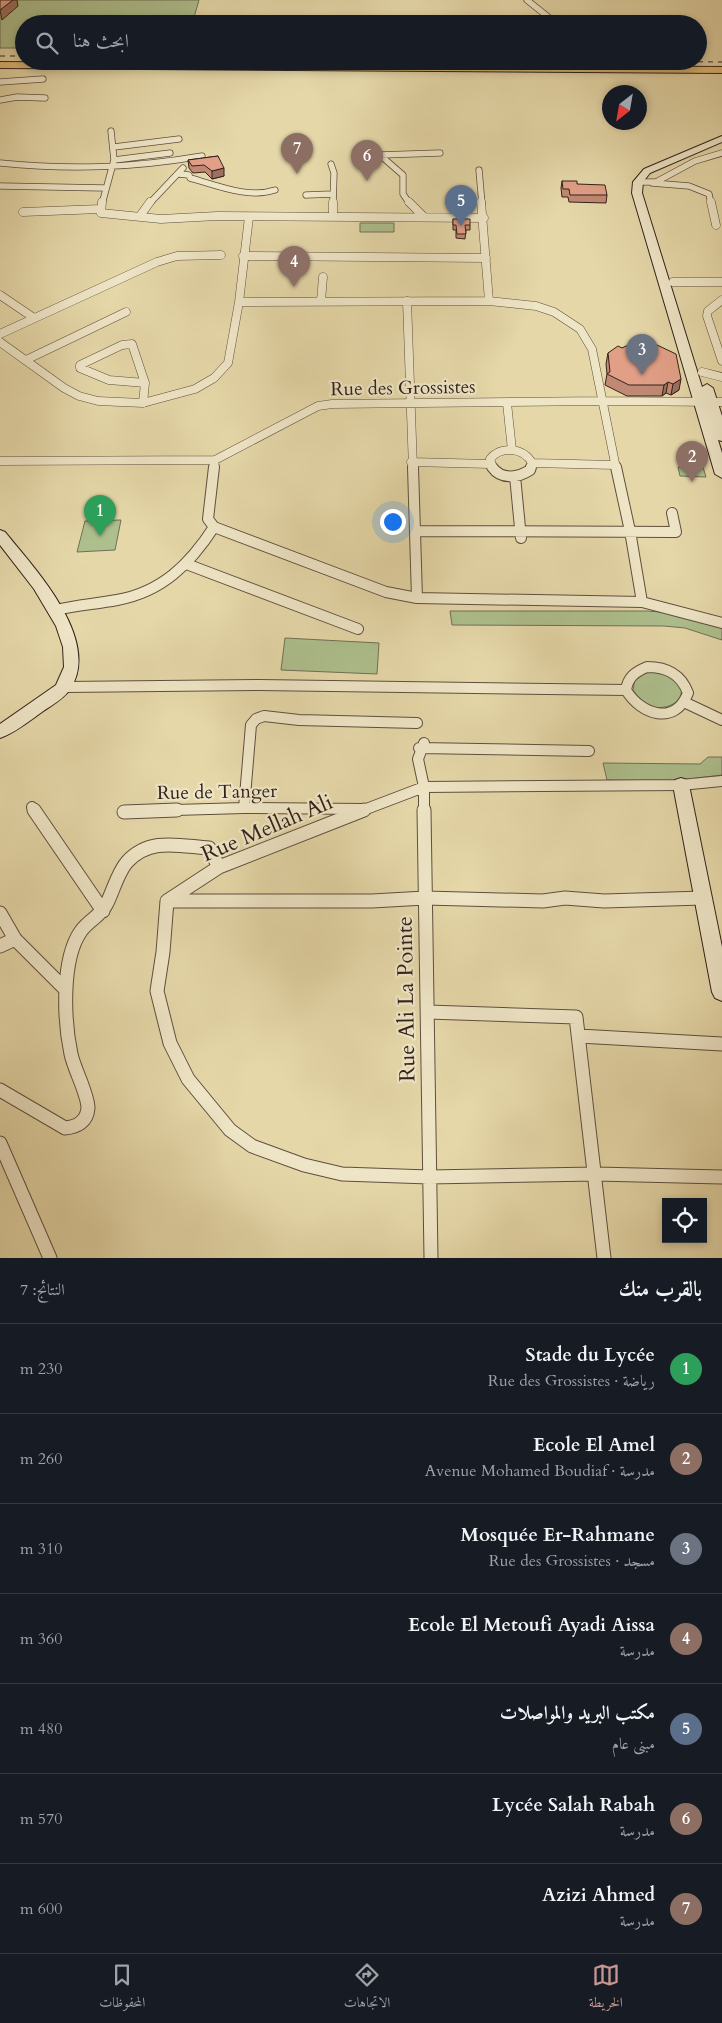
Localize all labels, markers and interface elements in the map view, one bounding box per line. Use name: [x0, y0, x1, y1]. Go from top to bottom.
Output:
search box: [15, 15, 707, 70]
text: ابحث هنا: [73, 28, 129, 54]
icon: search: [33, 29, 61, 57]
north arrow: [602, 85, 647, 130]
pin: 7: [281, 133, 313, 174]
pin: 6: [351, 140, 383, 181]
pin: 5: [445, 185, 477, 226]
pin: 4: [278, 246, 310, 287]
pin: 3: [626, 334, 658, 375]
street label: Rue des Grossistes: [330, 374, 476, 402]
pin: 2: [676, 441, 708, 482]
pin: 1: [84, 495, 116, 536]
your location: [380, 509, 406, 535]
street label: Rue de Tanger: [157, 778, 277, 806]
street label: Rue Mellah Ali: [197, 787, 337, 869]
street label: Rue Ali La Pointe: [390, 916, 422, 1082]
map controls: [662, 1198, 707, 1243]
button: locate: [662, 1198, 707, 1243]
text: بالقرب منك: [619, 1275, 702, 1304]
text: النتائج: 7: [20, 1279, 65, 1301]
text: Stade du Lycée: [526, 1342, 655, 1368]
text: 230 m: [20, 1358, 62, 1380]
text: 1: [682, 1358, 690, 1380]
text: رياضة · Rue des Grossistes: [488, 1370, 655, 1392]
text: Ecole El Amel: [533, 1432, 655, 1458]
text: 260 m: [20, 1448, 62, 1470]
text: 2: [682, 1448, 690, 1470]
text: مدرسة · Avenue Mohamed Boudiaf: [425, 1460, 655, 1482]
text: Mosquée Er-Rahmane: [460, 1522, 655, 1548]
text: 310 m: [20, 1538, 62, 1560]
text: 3: [682, 1538, 690, 1560]
text: مسجد · Rue des Grossistes: [489, 1550, 655, 1572]
text: Ecole El Metoufi Ayadi Aissa: [408, 1612, 655, 1638]
text: 360 m: [20, 1628, 62, 1650]
text: 4: [682, 1628, 690, 1650]
text: مدرسة: [620, 1640, 655, 1662]
text: مكتب البريد والمواصلات: [500, 1700, 655, 1726]
text: 480 m: [20, 1718, 62, 1740]
text: 5: [682, 1718, 690, 1740]
text: مبنى عام: [612, 1733, 655, 1755]
text: Lycée Salah Rabah: [492, 1792, 655, 1818]
text: 570 m: [20, 1808, 62, 1830]
text: 6: [682, 1808, 690, 1830]
text: مدرسة: [620, 1820, 655, 1842]
text: Azizi Ahmed: [542, 1882, 655, 1908]
text: 600 m: [20, 1898, 62, 1920]
text: 7: [682, 1898, 690, 1920]
text: مدرسة: [620, 1910, 655, 1932]
tab: المحفوظات: [99, 1961, 145, 2016]
tab: الاتجاهات: [344, 1961, 390, 2016]
tab: الخريطة: [589, 1961, 623, 2016]

